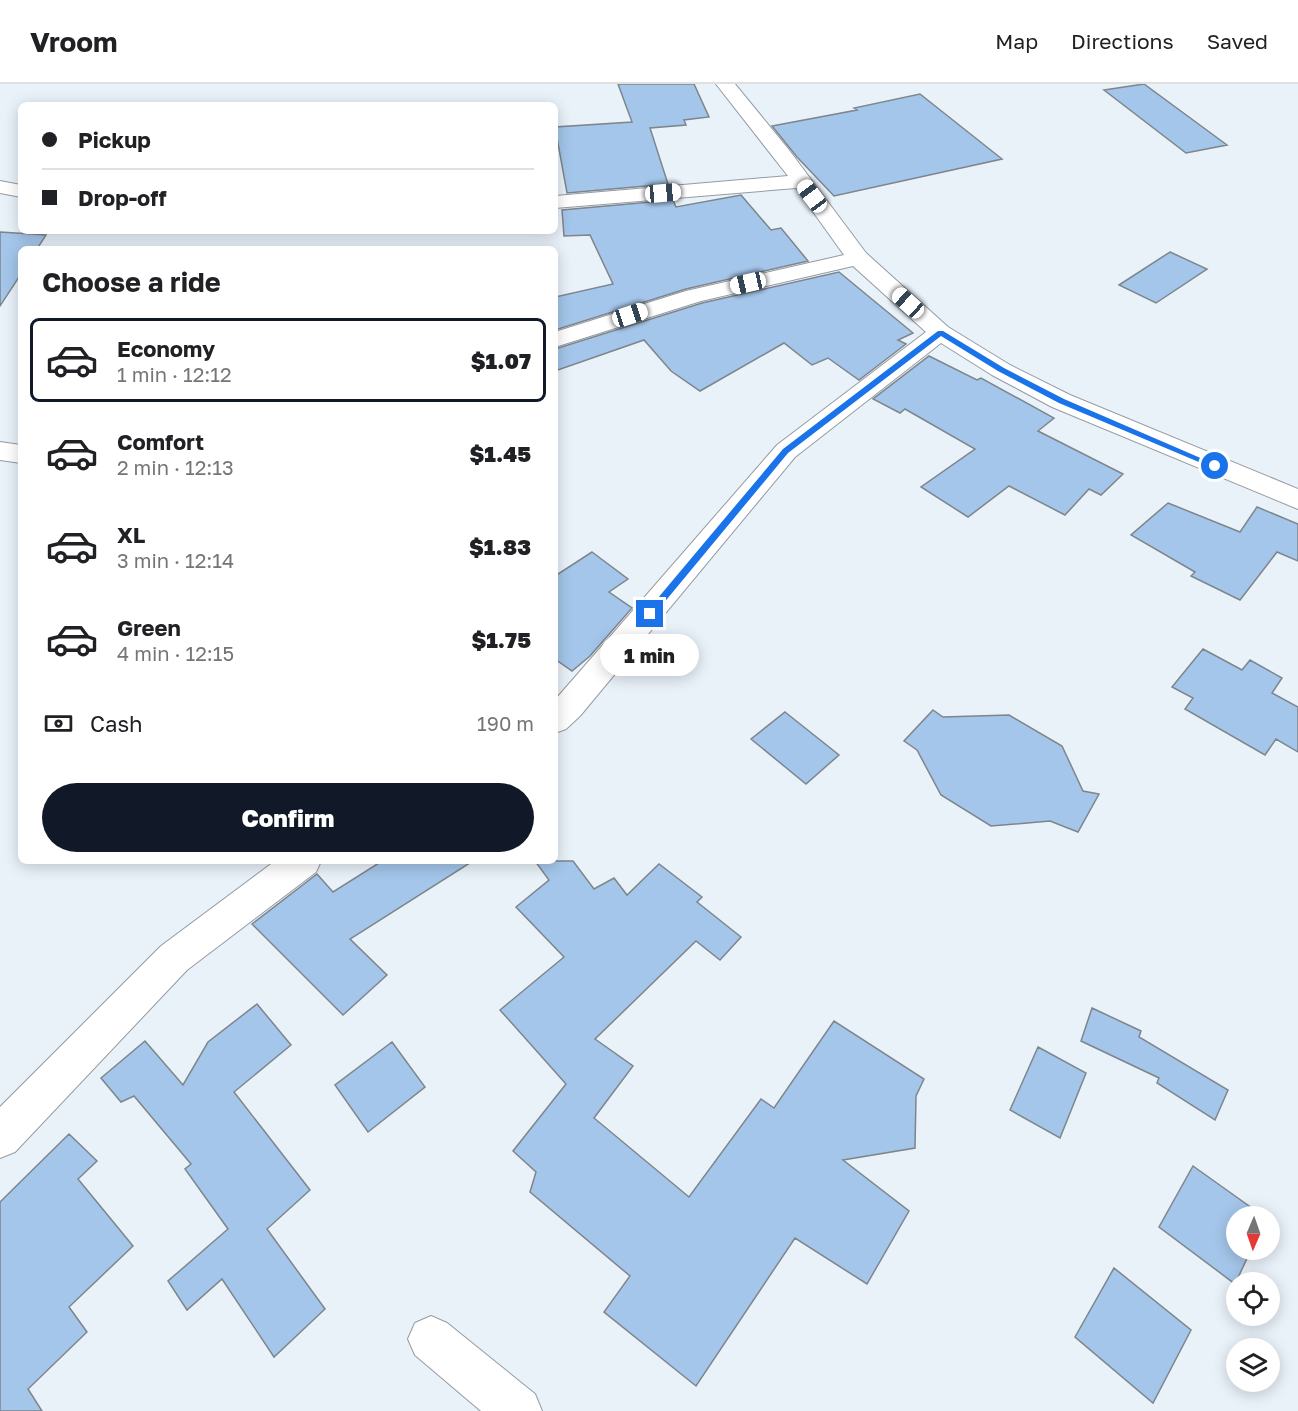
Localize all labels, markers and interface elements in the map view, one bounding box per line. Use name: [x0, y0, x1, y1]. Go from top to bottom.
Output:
text: Vroom: [30, 25, 118, 58]
text: Map: [995, 28, 1038, 54]
text: Directions: [1071, 28, 1174, 54]
text: Saved: [1207, 28, 1268, 54]
text: Pickup: [78, 126, 151, 153]
car: [794, 176, 830, 216]
car: [644, 182, 682, 204]
text: Drop-off: [78, 184, 167, 211]
text: Choose a ride: [42, 266, 221, 298]
car: [728, 270, 768, 296]
car: [889, 284, 927, 322]
car: [610, 301, 650, 329]
icon: car: [45, 333, 99, 387]
text: Economy: [117, 335, 215, 362]
text: $1.07: [471, 347, 531, 374]
text: 1 min · 12:12: [117, 362, 232, 386]
icon: car: [45, 426, 99, 480]
text: Comfort: [117, 428, 204, 455]
text: $1.45: [470, 440, 531, 467]
route start: [1201, 452, 1228, 479]
text: 2 min · 12:13: [117, 455, 234, 479]
icon: car: [45, 519, 99, 573]
text: XL: [117, 521, 145, 548]
text: $1.83: [469, 533, 531, 560]
text: 3 min · 12:14: [117, 548, 234, 572]
route end: [636, 600, 663, 627]
icon: car: [45, 612, 99, 666]
text: Green: [117, 614, 181, 641]
text: $1.75: [471, 626, 531, 653]
callout: 1 min: [600, 635, 700, 677]
text: 4 min · 12:15: [117, 641, 234, 665]
text: 1 min: [624, 643, 675, 667]
icon: cash: [42, 707, 75, 740]
text: Cash: [90, 710, 143, 737]
text: 190 m: [477, 711, 534, 735]
button: Confirm: [42, 783, 534, 852]
north arrow: [1226, 1206, 1280, 1260]
map controls: [1226, 1206, 1280, 1392]
button: locate: [1226, 1272, 1280, 1326]
button: layers: [1226, 1338, 1280, 1392]

